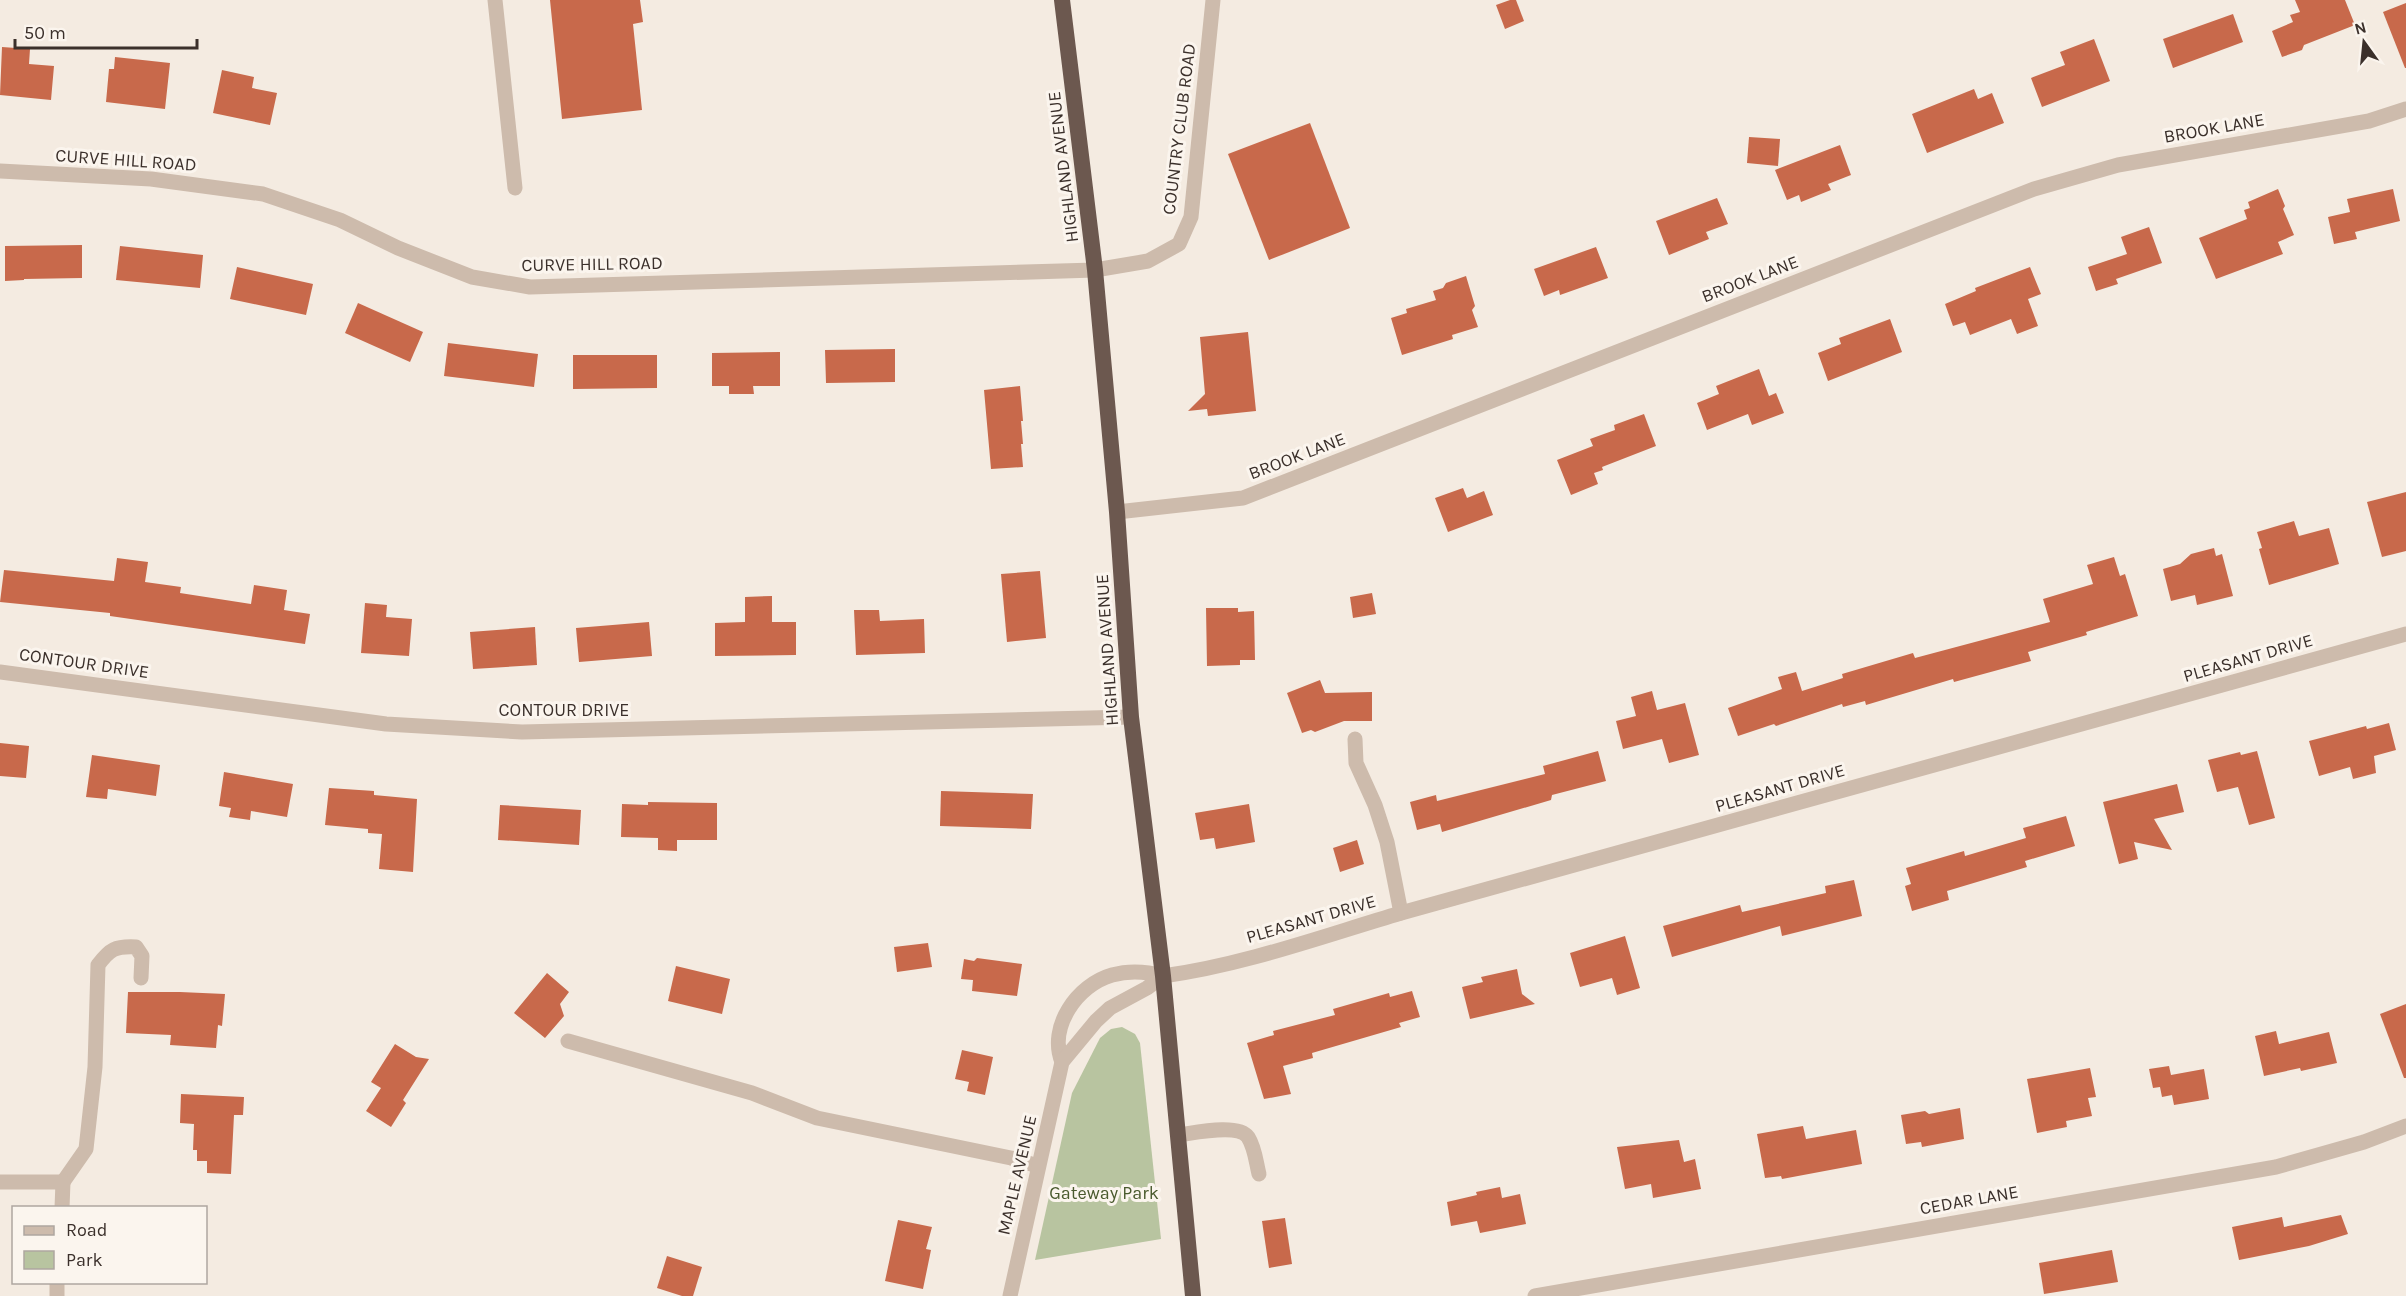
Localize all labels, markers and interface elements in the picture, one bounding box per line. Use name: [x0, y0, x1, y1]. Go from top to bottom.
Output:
scale bar: [15, 12, 196, 50]
north arrow: [2334, 12, 2394, 72]
text: N: [2352, 17, 2368, 39]
text: 50 m: [24, 22, 66, 44]
street label: COUNTRY CLUB ROAD: [1158, 42, 1200, 216]
street label: HIGHLAND AVENUE: [1043, 90, 1083, 244]
street label: BROOK LANE: [2162, 108, 2266, 148]
street label: CURVE HILL ROAD: [55, 144, 197, 176]
street label: BROOK LANE: [1699, 250, 1801, 308]
street label: CURVE HILL ROAD: [521, 252, 663, 276]
street label: BROOK LANE: [1246, 427, 1348, 485]
street label: HIGHLAND AVENUE: [1091, 573, 1123, 727]
street label: PLEASANT DRIVE: [2181, 629, 2315, 687]
street label: CONTOUR DRIVE: [18, 643, 150, 683]
street label: CONTOUR DRIVE: [499, 699, 629, 721]
street label: PLEASANT DRIVE: [1713, 759, 1847, 817]
street label: PLEASANT DRIVE: [1244, 890, 1378, 948]
street label: MAPLE AVENUE: [992, 1113, 1042, 1237]
street label: CEDAR LANE: [1918, 1180, 2020, 1220]
park label: Gateway Park: [1049, 1182, 1159, 1204]
legend: [12, 1206, 207, 1284]
text: Road: [66, 1219, 107, 1241]
text: Park: [66, 1249, 103, 1271]

